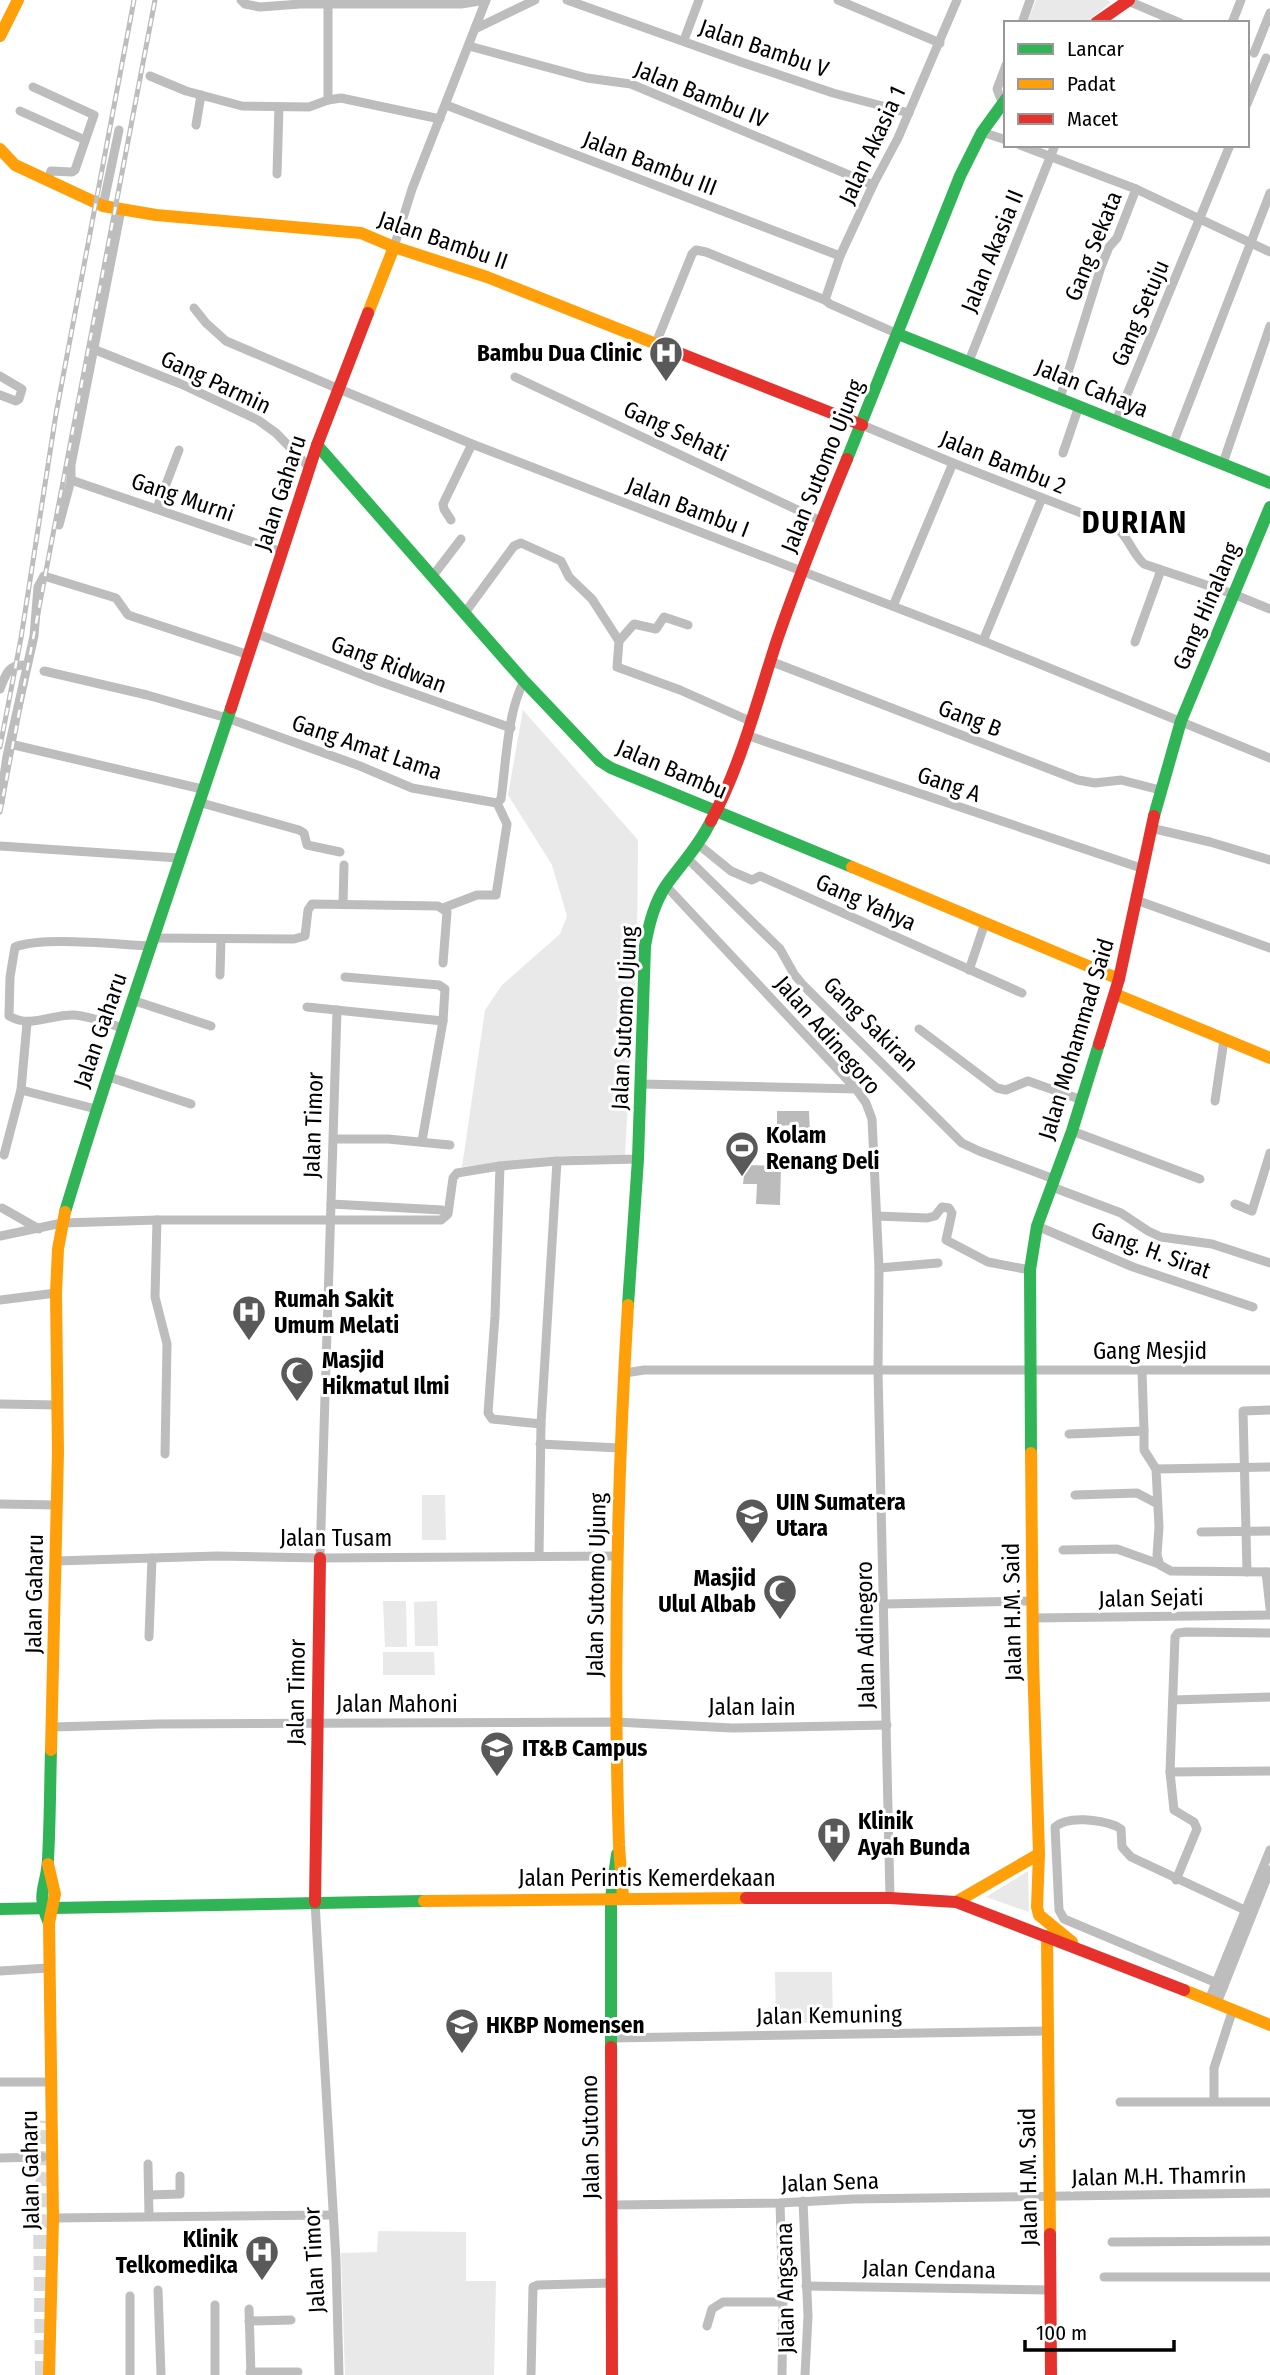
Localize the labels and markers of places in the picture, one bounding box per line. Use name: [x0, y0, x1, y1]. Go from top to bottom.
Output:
hospital icon: Bambu Dua Clinic: [647, 334, 685, 383]
place label: Bambu Dua Clinic: [477, 339, 642, 367]
place label: Kolam Renang Deli: [766, 1121, 880, 1175]
sports icon: Kolam Renang Deli: [723, 1129, 761, 1178]
place label: Rumah Sakit Umum Melati: [274, 1285, 399, 1339]
hospital icon: Rumah Sakit Umum Melati: [230, 1293, 268, 1342]
place label: Masjid Hikmatul Ilmi: [322, 1346, 450, 1400]
mosque icon: Masjid Hikmatul Ilmi: [278, 1354, 316, 1403]
place label: UIN Sumatera Utara: [776, 1488, 906, 1542]
school or university icon: UIN Sumatera Utara: [733, 1496, 771, 1545]
place label: Masjid Ulul Albab: [658, 1564, 756, 1618]
mosque icon: Masjid Ulul Albab: [761, 1572, 799, 1621]
school or university icon: IT&B Campus: [478, 1729, 516, 1778]
place label: IT&B Campus: [522, 1734, 647, 1762]
place label: Klinik Ayah Bunda: [857, 1807, 970, 1861]
hospital icon: Klinik Ayah Bunda: [815, 1815, 853, 1864]
school or university icon: HKBP Nomensen: [443, 2006, 481, 2055]
place label: HKBP Nomensen: [486, 2011, 644, 2039]
place label: Klinik Telkomedika: [116, 2225, 238, 2279]
hospital icon: Klinik Telkomedika: [243, 2233, 281, 2282]

